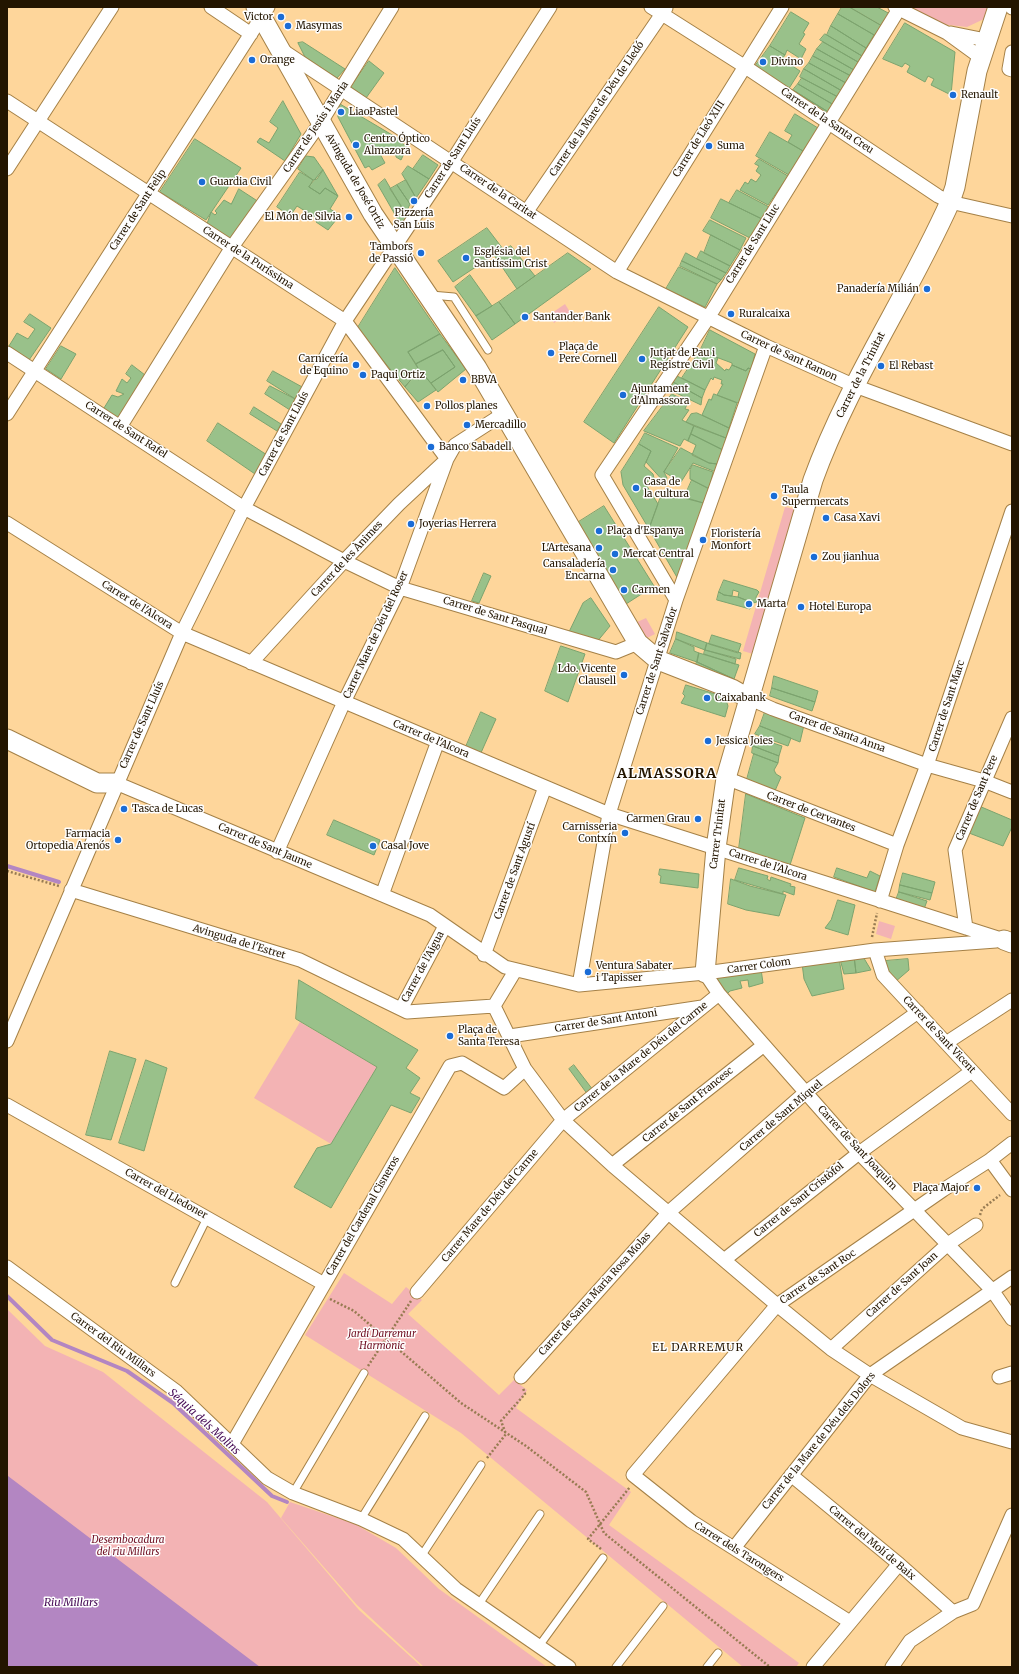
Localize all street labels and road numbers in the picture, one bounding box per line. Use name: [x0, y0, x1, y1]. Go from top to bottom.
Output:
street label: Carrer de la Mare de Déu de Lledó: [547, 39, 647, 179]
street label: Carrer de Jesús i Maria: [281, 79, 351, 175]
street label: Carrer de la Santa Creu: [778, 85, 876, 157]
street label: Carrer de Lleó XIII: [671, 99, 727, 179]
street label: Carrer de Sant Lluís: [422, 115, 484, 201]
street label: Avinguda de José Ortiz: [323, 131, 387, 231]
street label: Carrer de la Caritat: [457, 162, 539, 222]
street label: Carrer de Sant Felip: [107, 167, 169, 253]
street label: Carrer de Sant Lluc: [724, 202, 782, 286]
street label: Carrer de la Puríssima: [200, 224, 296, 292]
street label: Carrer de Sant Ramon: [739, 328, 839, 384]
street label: Carrer de la Trinitat: [834, 330, 888, 420]
street label: Carrer de Sant Lluís: [257, 390, 311, 478]
street label: Carrer de Sant Rafel: [83, 399, 169, 461]
street label: Carrer de les Ànimes: [309, 519, 385, 599]
street label: Carrer Mare de Déu del Roser: [341, 569, 411, 701]
street label: Carrer de l'Alcora: [99, 578, 175, 632]
street label: Carrer de Sant Pasqual: [442, 594, 548, 638]
street label: Carrer de Sant Salvador: [634, 606, 680, 716]
street label: Carrer de Sant Marc: [927, 659, 967, 753]
street label: Carrer de Sant Lluís: [117, 679, 167, 771]
street label: Carrer de Santa Anna: [787, 709, 887, 755]
street label: Carrer de l'Alcora: [391, 718, 471, 760]
street label: Carrer de Sant Pere: [954, 753, 1000, 843]
street label: Carrer de Cervantes: [765, 790, 857, 834]
street label: Carrer Trinitat: [708, 798, 728, 870]
street label: Carrer de Sant Jaume: [216, 821, 314, 871]
street label: Carrer de Sant Agustí: [492, 821, 538, 921]
street label: Carrer de l'Alcora: [727, 847, 809, 883]
street label: Avinguda de l'Estret: [191, 922, 287, 962]
street label: Carrer de l'Aigua: [399, 929, 447, 1005]
street label: Carrer Colom: [727, 956, 791, 976]
street label: Carrer de Sant Vicent: [900, 994, 978, 1076]
street label: Carrer de la Mare de Déu del Carme: [572, 999, 710, 1115]
street label: Carrer de Sant Antoni: [554, 1007, 658, 1035]
street label: Carrer de Sant Francesc: [640, 1065, 736, 1145]
street label: Carrer de Sant Miquel: [737, 1078, 825, 1154]
street label: Carrer de Sant Joaquim: [815, 1103, 899, 1193]
street label: Carrer Mare de Déu del Carme: [439, 1147, 541, 1265]
street label: Carrer del Cardenal Cisneros: [324, 1154, 402, 1278]
street label: Carrer de Sant Cristòfol: [752, 1160, 846, 1240]
street label: Carrer del Lledoner: [123, 1166, 209, 1222]
street label: Carrer de Santa Maria Rosa Molas: [537, 1230, 653, 1358]
street label: Carrer de Sant Roc: [778, 1247, 858, 1307]
street label: Carrer de Sant Joan: [864, 1250, 940, 1320]
street label: Carrer del Riu Millars: [68, 1310, 158, 1380]
street label: Carrer de la Mare de Déu dels Dolors: [760, 1370, 878, 1512]
street label: Carrer del Molí de Baix: [826, 1503, 918, 1583]
street label: Carrer dels Tarongers: [692, 1519, 786, 1585]

